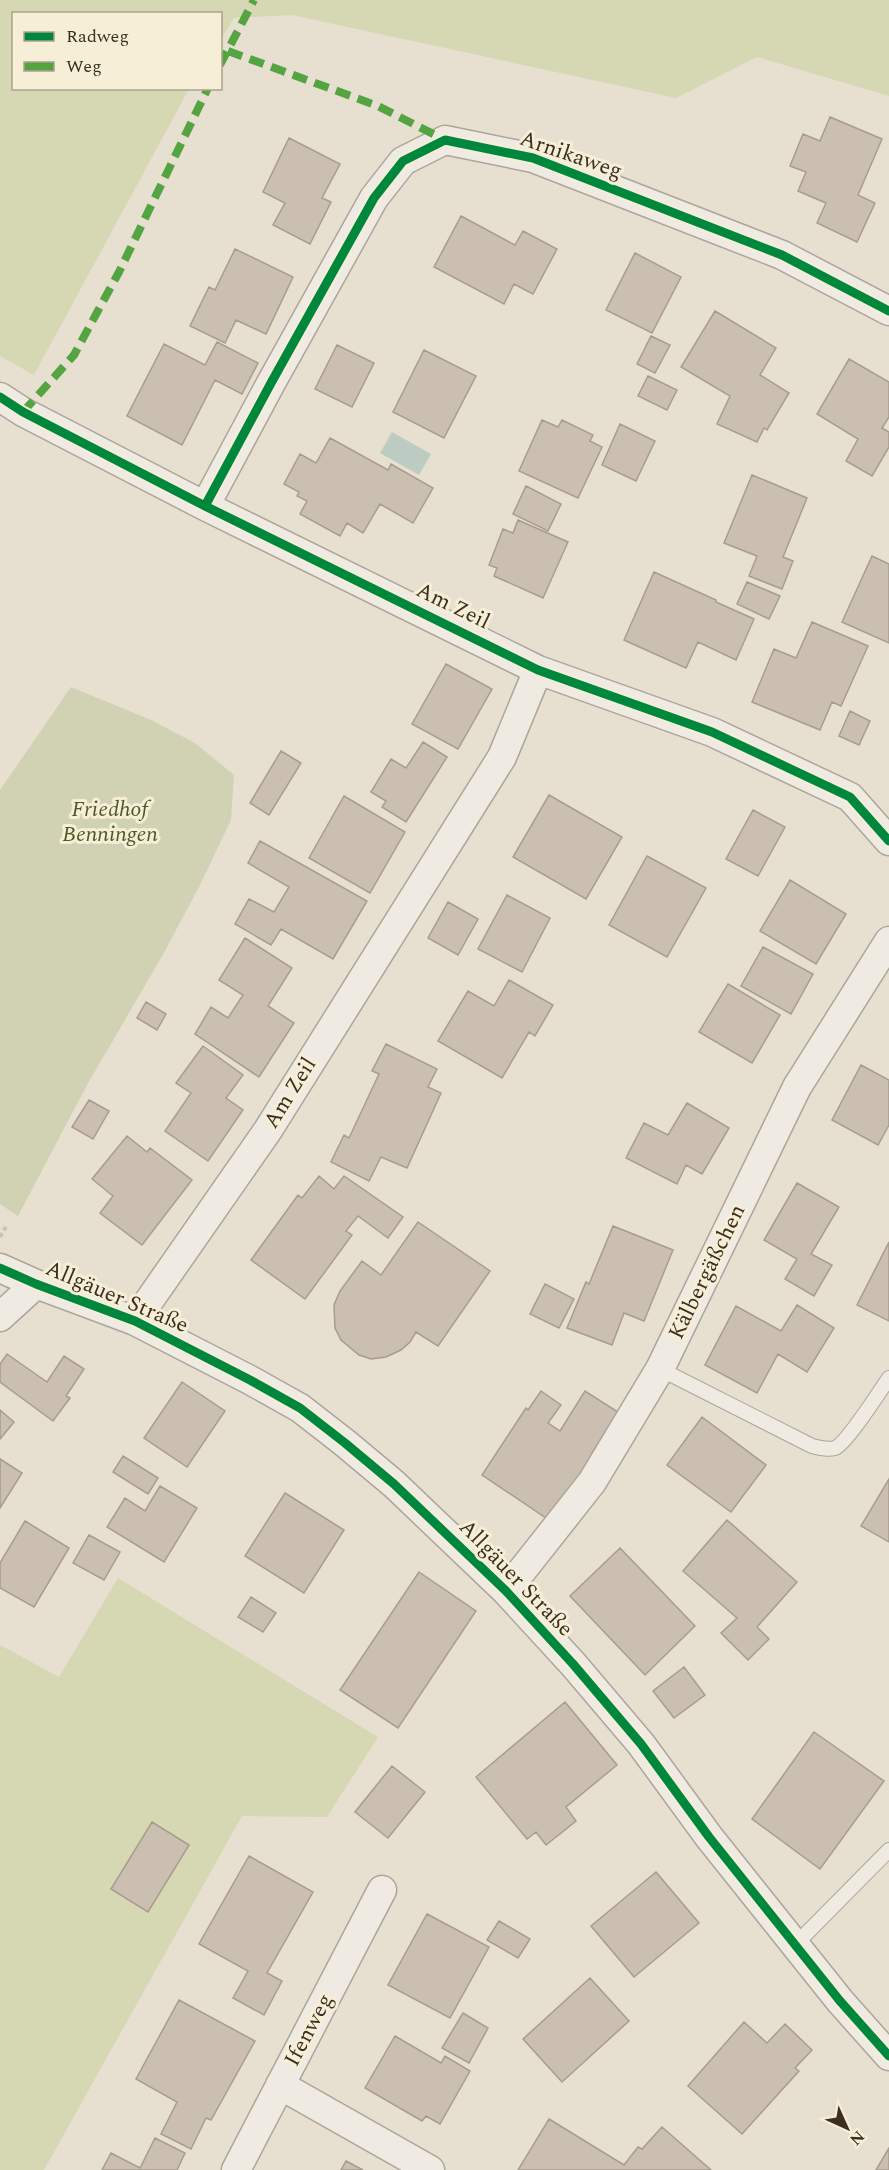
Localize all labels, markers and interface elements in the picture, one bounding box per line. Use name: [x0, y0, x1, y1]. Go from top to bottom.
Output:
legend: [12, 12, 222, 90]
text: Radweg: [66, 23, 129, 50]
text: Weg: [66, 53, 102, 80]
street label: Arnikaweg: [515, 122, 627, 188]
street label: Am Zeil: [410, 574, 496, 638]
park label: Friedhof Benningen: [62, 793, 158, 851]
street label: Am Zeil: [255, 1051, 325, 1135]
street label: Kälbergäßchen: [660, 1199, 754, 1345]
street label: Allgäuer Straße: [40, 1252, 194, 1342]
street label: Allgäuer Straße: [451, 1512, 581, 1644]
street label: Ifenweg: [276, 1988, 342, 2072]
north arrow: [817, 2098, 877, 2158]
text: N: [844, 2125, 870, 2151]

